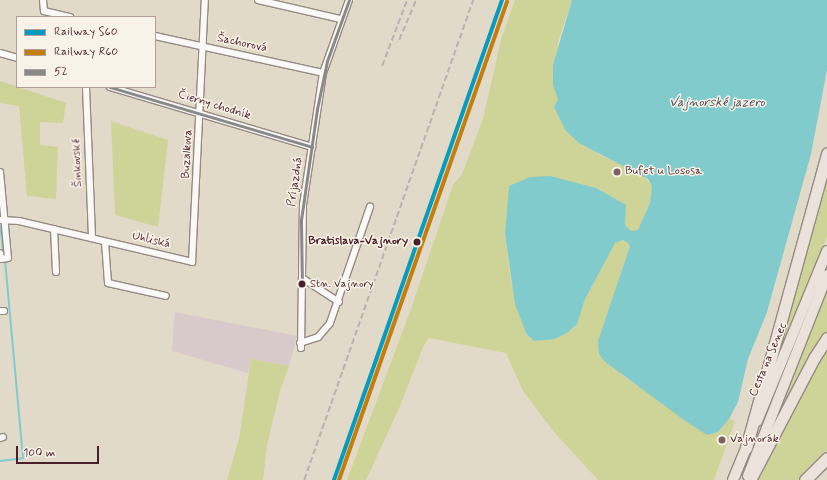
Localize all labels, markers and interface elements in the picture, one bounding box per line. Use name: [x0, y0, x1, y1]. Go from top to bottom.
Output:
legend: [16, 16, 156, 88]
text: Railway S60: [54, 24, 118, 40]
street label: Šachorová: [216, 32, 268, 56]
text: Railway R60: [54, 44, 118, 60]
text: 52: [54, 64, 68, 80]
street label: Čierny chodník: [176, 88, 252, 124]
water label: Vajnorské jazero: [669, 95, 765, 111]
street label: Buzalkova: [180, 129, 196, 179]
street label: Šinkovské: [70, 139, 86, 187]
street label: Príjazdná: [285, 156, 307, 208]
place label: Bufet u Lososa: [625, 165, 701, 179]
marker: Bufet u Lososa: [612, 167, 622, 177]
street label: Uhliská: [131, 230, 171, 252]
place label: Bratislava-Vajnory: [308, 235, 408, 249]
marker: Bratislava-Vajnory: [411, 236, 423, 248]
place label: Stn. Vajnory: [310, 277, 374, 291]
marker: Stn. Vajnory: [297, 279, 307, 289]
street label: Cesta na Senec: [747, 322, 791, 398]
place label: Vajnorák: [730, 433, 779, 447]
marker: Vajnorák: [717, 435, 727, 445]
scale bar: [18, 438, 101, 464]
text: 100 m: [23, 445, 55, 461]

